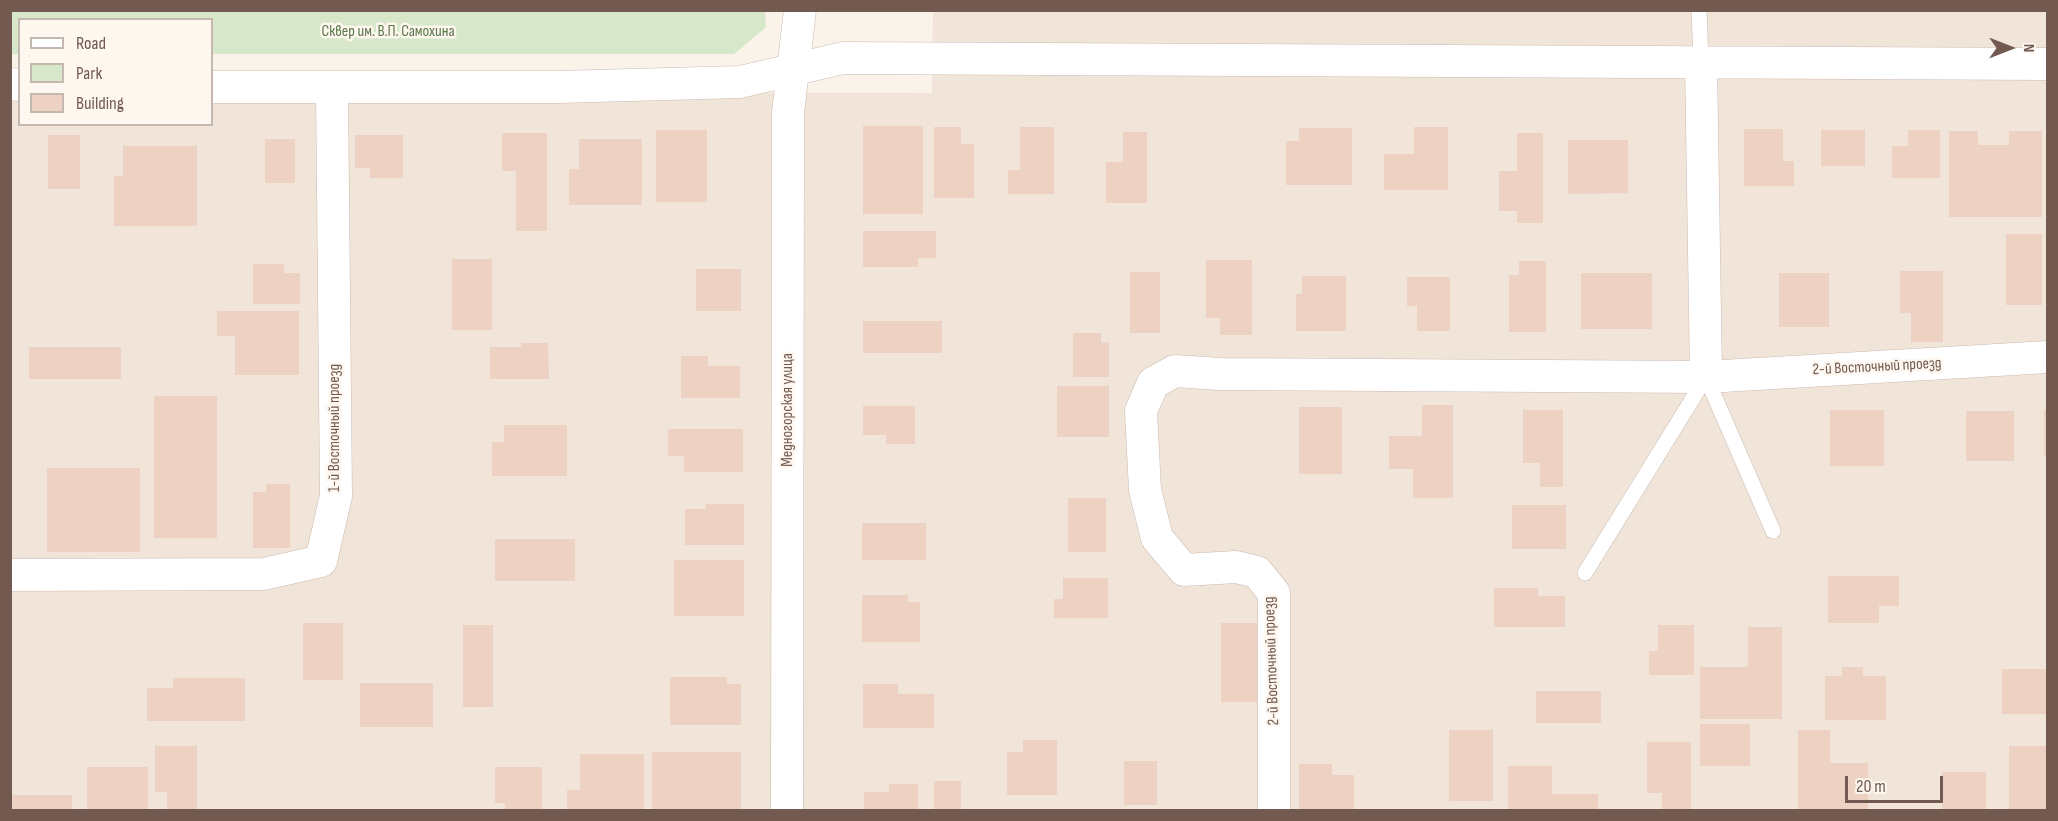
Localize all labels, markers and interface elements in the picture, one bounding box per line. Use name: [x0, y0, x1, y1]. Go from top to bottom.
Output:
legend: [18, 18, 213, 126]
north arrow: [1980, 18, 2040, 78]
park label: Сквер им. В.П. Самохина: [321, 22, 455, 42]
text: Road: [76, 33, 106, 54]
text: N: [2019, 44, 2038, 52]
text: Park: [76, 63, 102, 84]
text: Building: [76, 93, 124, 114]
street label: Медногорская улица: [778, 353, 798, 467]
street label: 2-й Восточный проезд: [1812, 354, 1942, 380]
street label: 1-й Восточный проезд: [325, 364, 345, 492]
street label: 2-й Восточный проезд: [1260, 596, 1284, 726]
scale bar: [1848, 764, 1946, 802]
text: 20 m: [1856, 776, 1886, 797]

